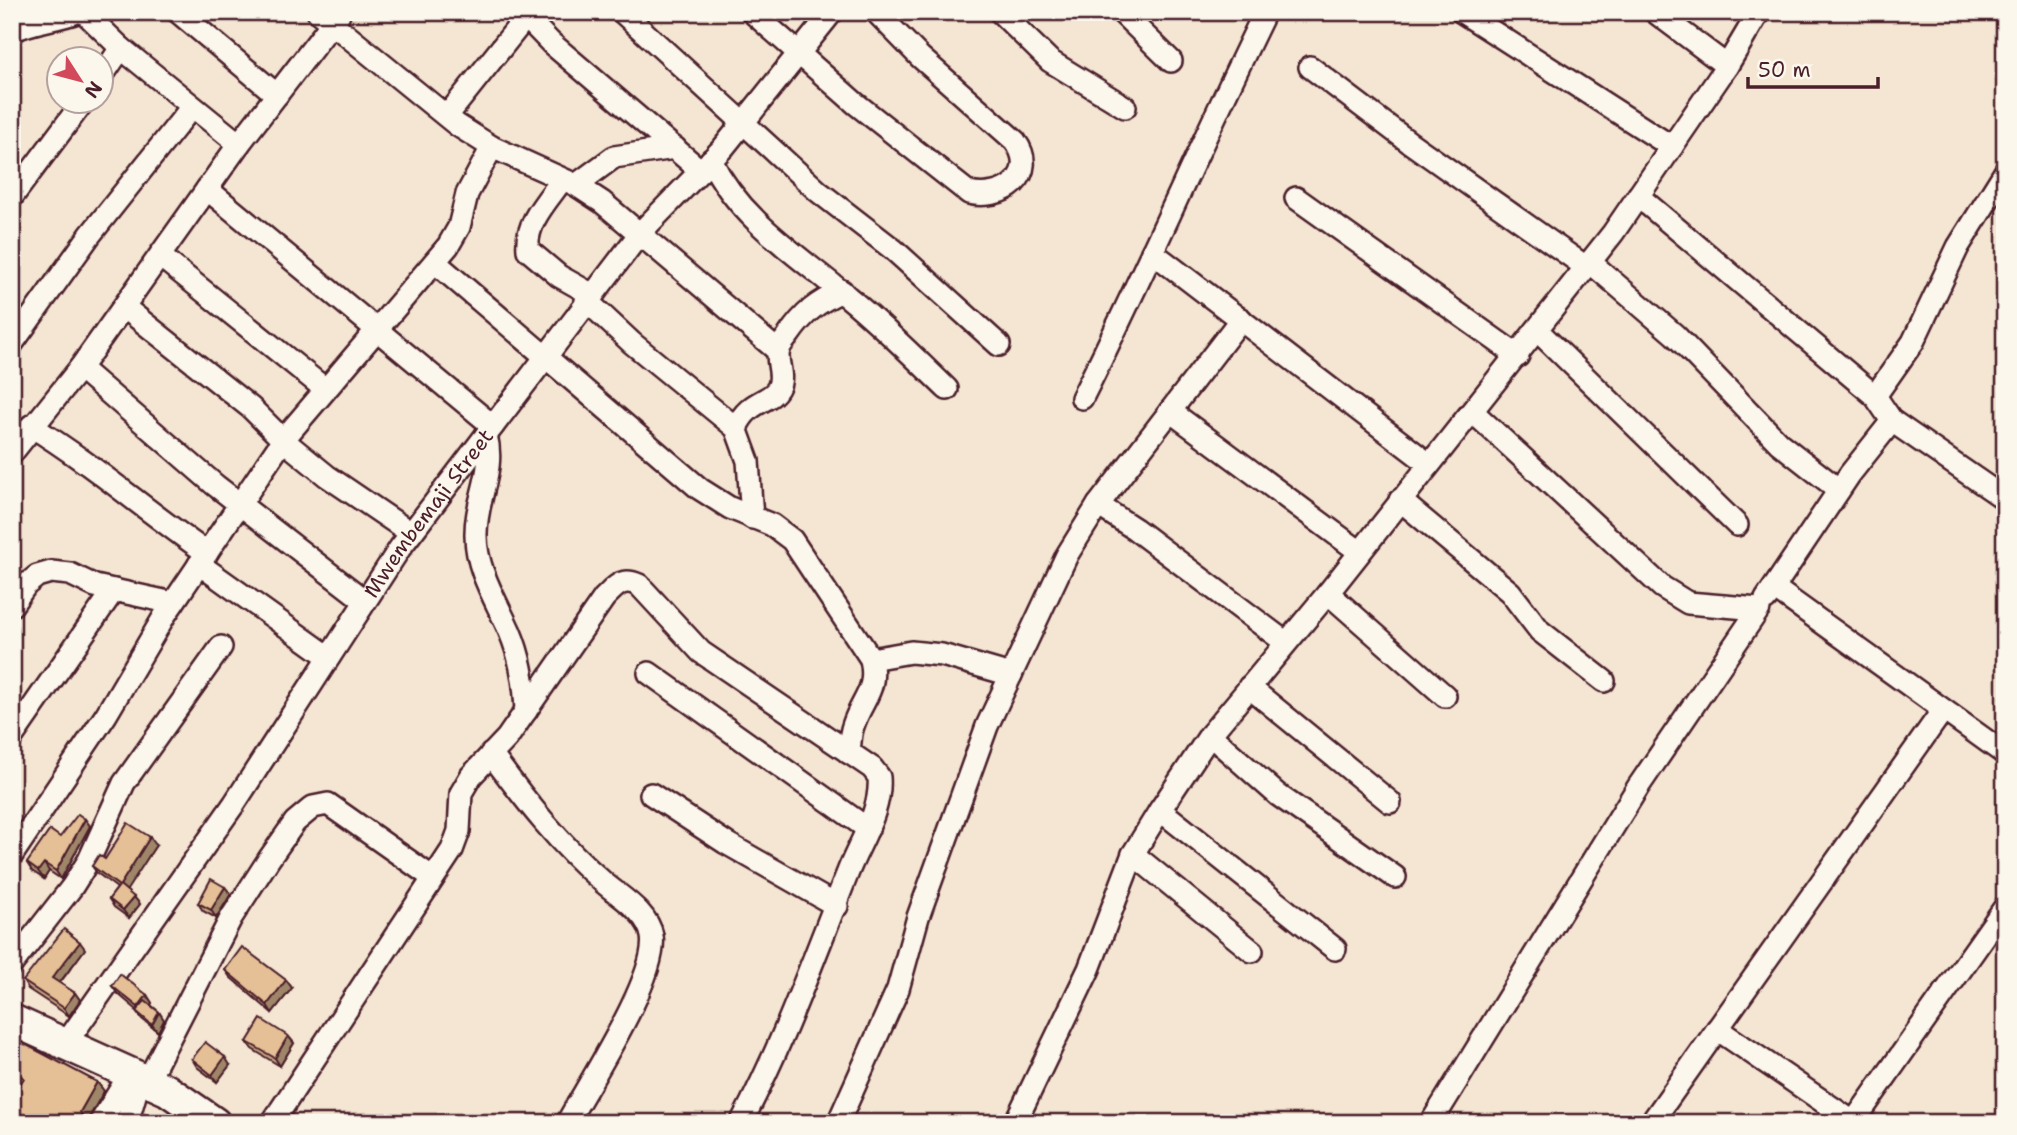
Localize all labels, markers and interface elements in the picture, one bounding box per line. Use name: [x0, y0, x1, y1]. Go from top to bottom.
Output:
north arrow: [46, 46, 116, 116]
scale bar: [1748, 46, 1877, 90]
text: 50 m: [1758, 56, 1811, 84]
text: N: [79, 76, 108, 103]
street label: Mwembemaji Street: [357, 423, 500, 603]

